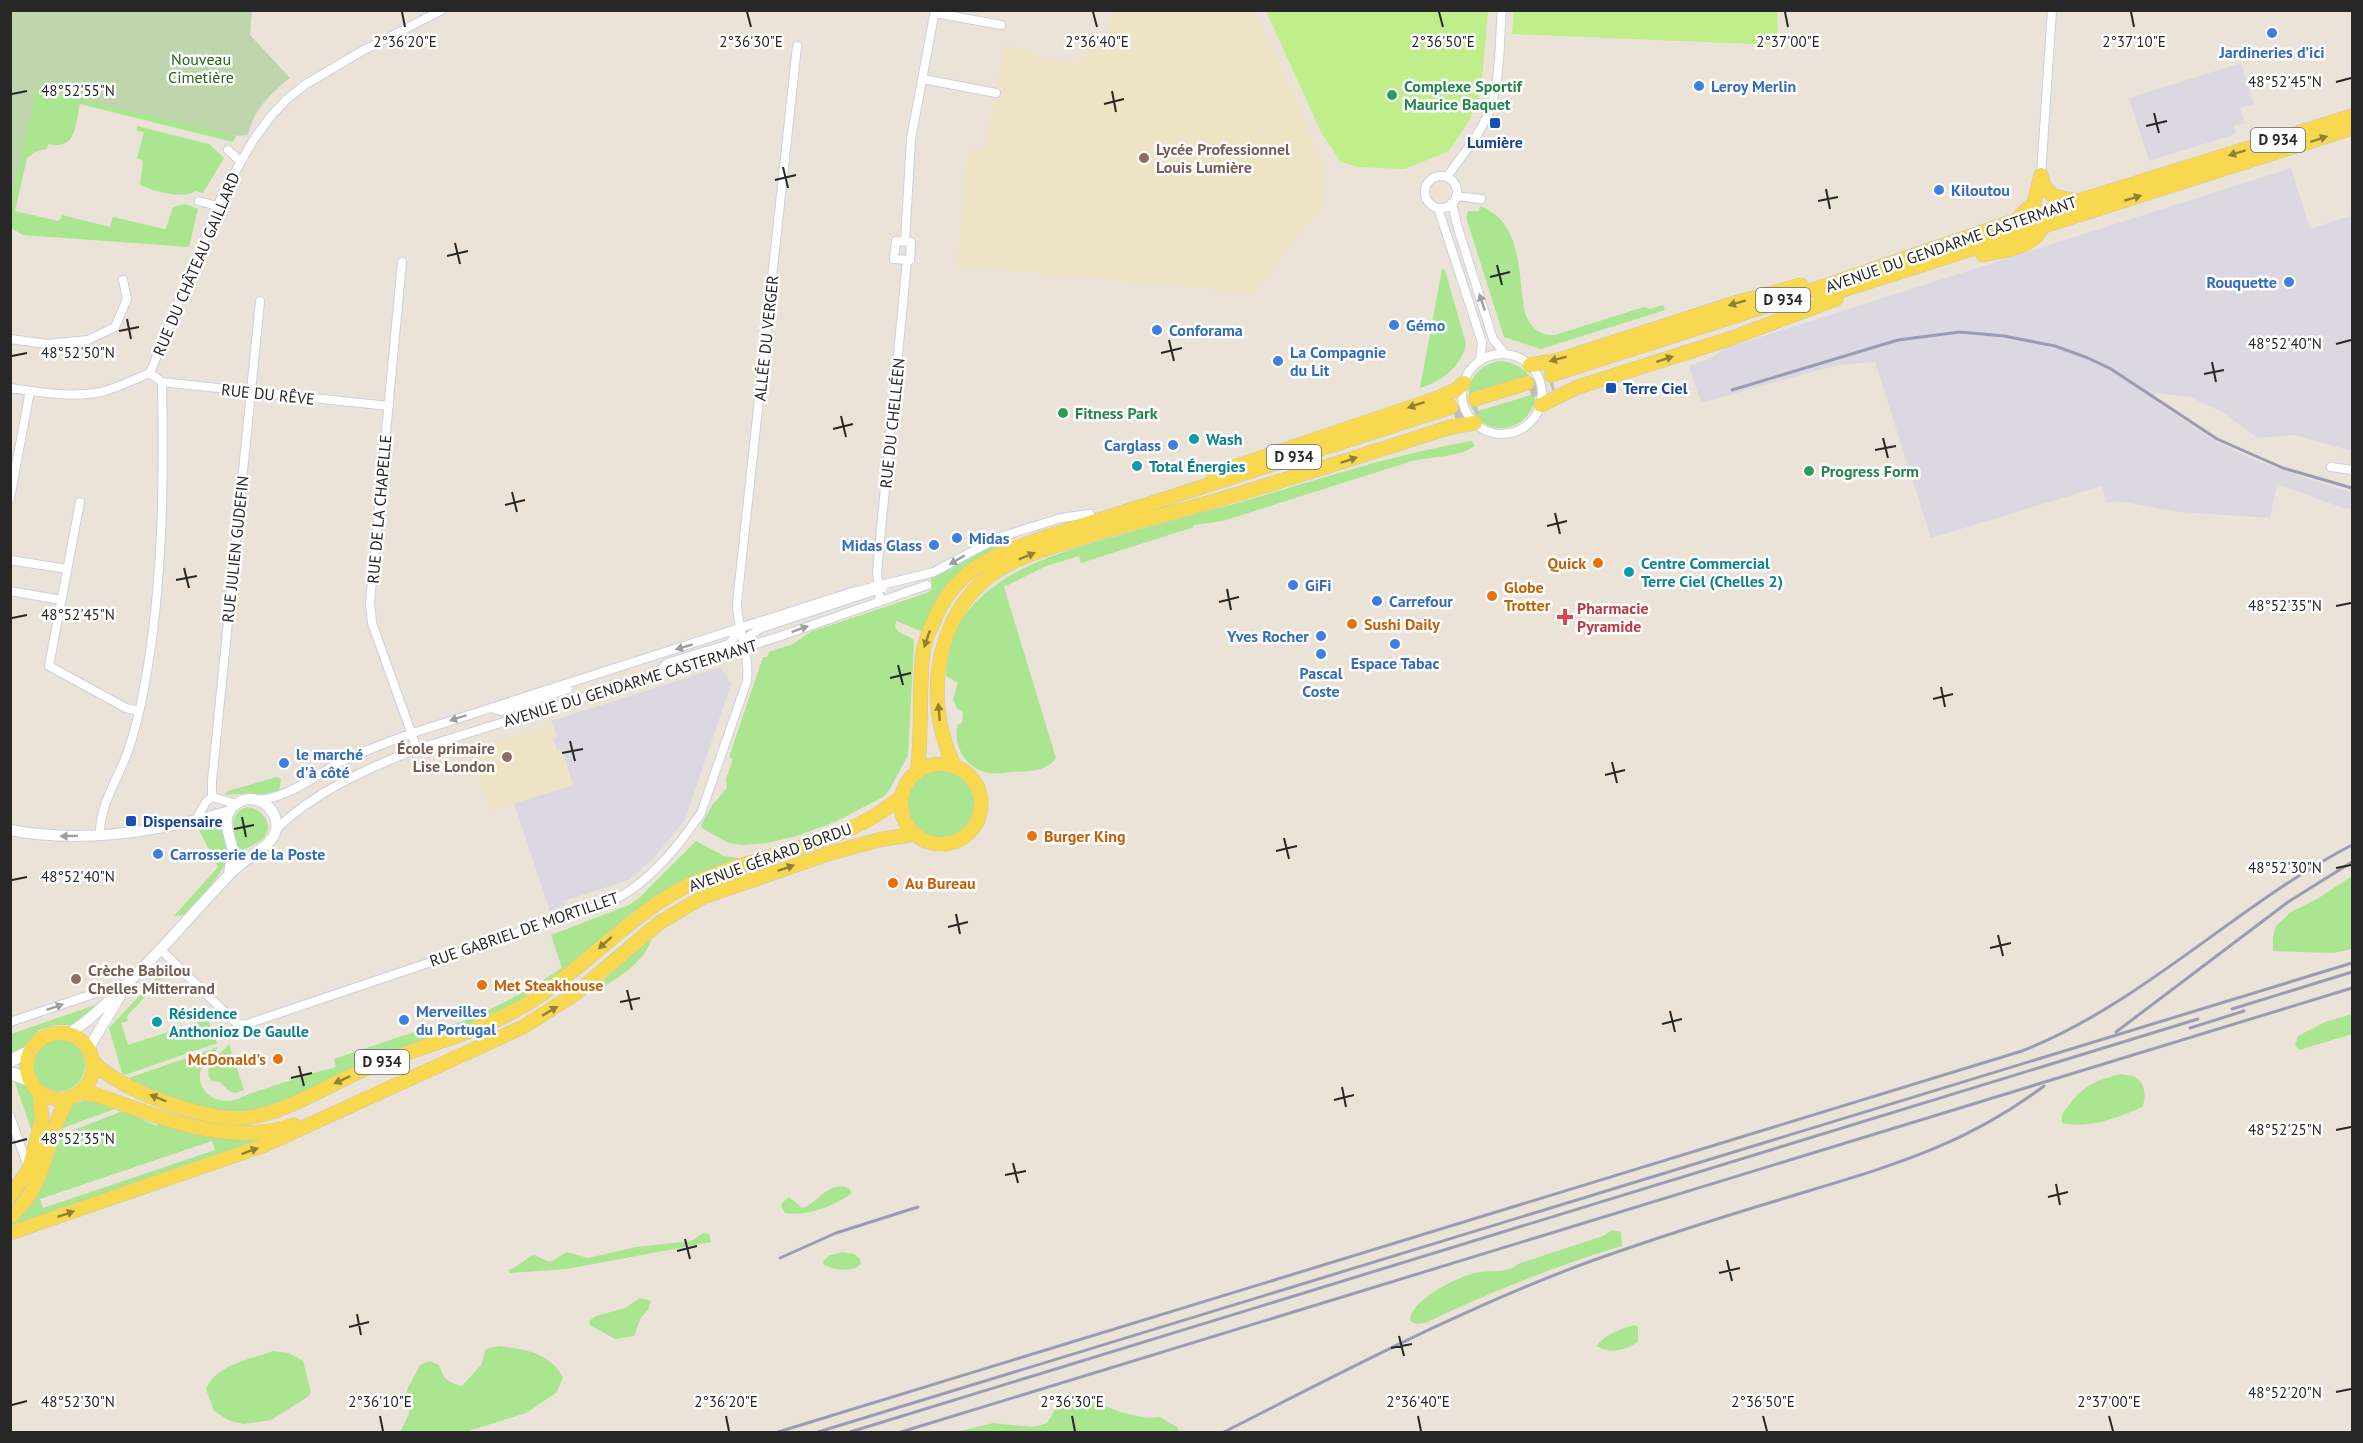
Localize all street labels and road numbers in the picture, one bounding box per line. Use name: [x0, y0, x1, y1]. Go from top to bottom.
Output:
road number: D 934: [2251, 128, 2305, 152]
street label: RUE DU CHÂTEAU GAILLARD: [148, 169, 244, 359]
street label: AVENUE DU GENDARME CASTERMANT: [1823, 191, 2079, 296]
street label: ALLÉE DU VERGER: [749, 274, 783, 402]
road number: D 934: [1756, 288, 1810, 312]
street label: RUE DU CHELLÉEN: [875, 357, 909, 489]
street label: RUE DU RÊVE: [220, 379, 316, 409]
street label: RUE DE LA CHAPELLE: [363, 434, 395, 584]
road number: D 934: [1267, 445, 1321, 469]
street label: RUE JULIEN GUDEFIN: [217, 475, 253, 623]
street label: AVENUE DU GENDARME CASTERMANT: [501, 635, 759, 731]
street label: AVENUE GÉRARD BORDU: [686, 818, 854, 896]
street label: RUE GABRIEL DE MORTILLET: [427, 887, 621, 971]
road number: D 934: [355, 1050, 409, 1074]

